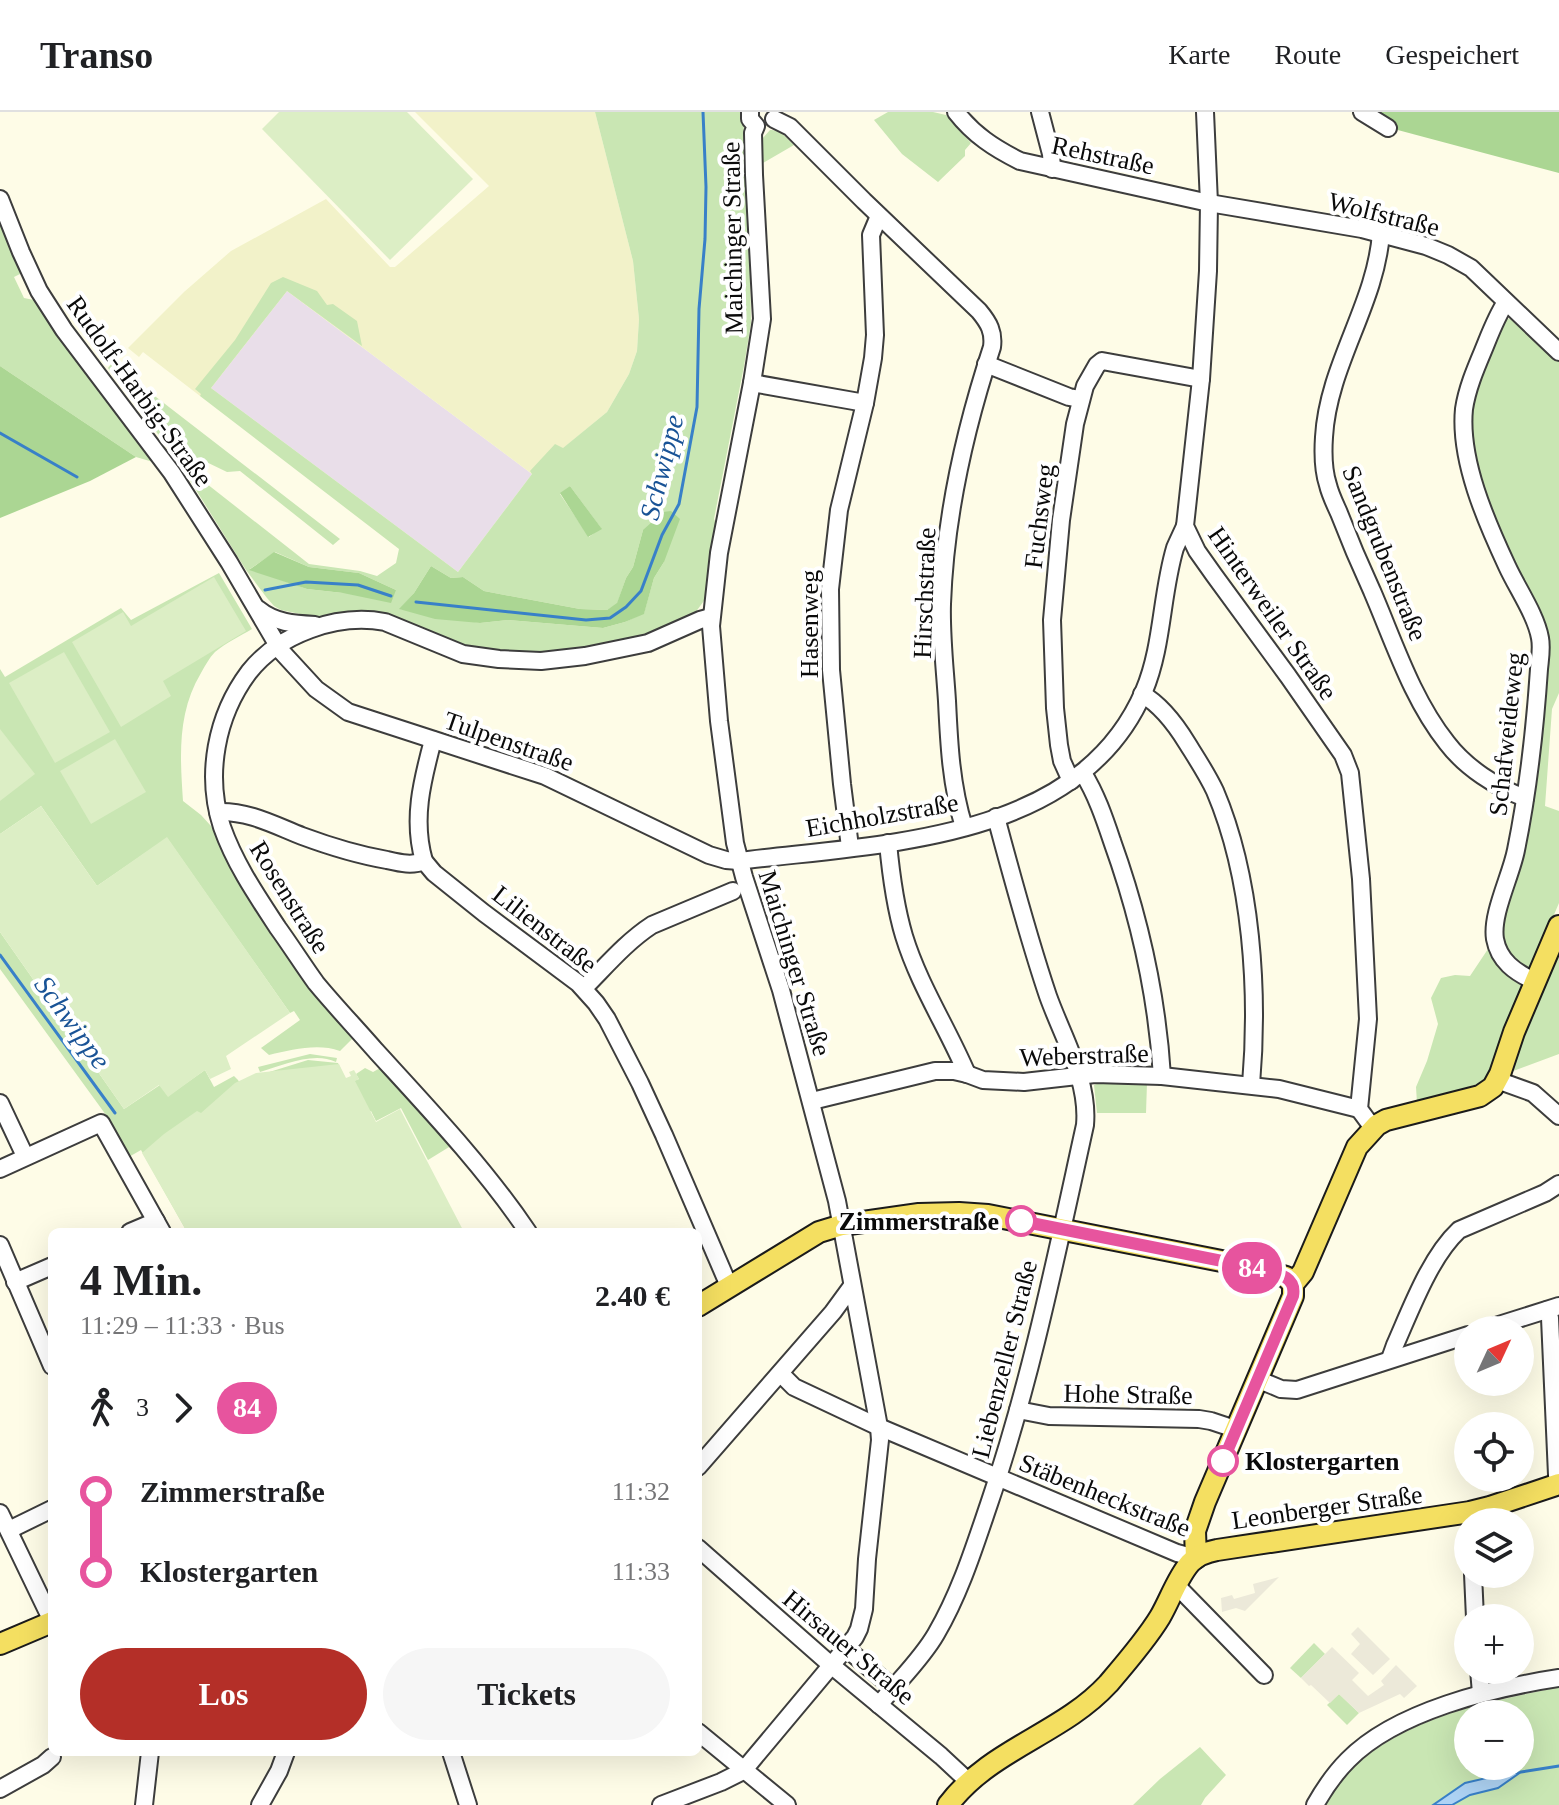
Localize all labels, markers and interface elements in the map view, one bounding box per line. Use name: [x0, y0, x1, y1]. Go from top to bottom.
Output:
text: Transo: [40, 34, 153, 76]
text: Karte: [1168, 39, 1230, 70]
text: Route: [1274, 39, 1341, 70]
text: Gespeichert: [1385, 39, 1519, 70]
street label: Rehstraße: [1049, 130, 1157, 180]
street label: Maichinger Straße: [716, 141, 749, 335]
street label: Wolfstraße: [1325, 187, 1442, 242]
street label: Rudolf-Harbig-Straße: [61, 290, 218, 492]
water label: Schwippe: [633, 411, 690, 523]
street label: Sandgrubenstraße: [1336, 461, 1433, 645]
street label: Fuchsweg: [1019, 462, 1060, 570]
street label: Hinterweiler Straße: [1202, 521, 1343, 705]
street label: Hirschstraße: [908, 527, 941, 659]
street label: Hasenweg: [795, 570, 824, 678]
street label: Schafweideweg: [1483, 651, 1530, 817]
street label: Tulpenstraße: [440, 706, 577, 777]
street label: Eichholzstraße: [803, 788, 961, 843]
street label: Rosenstraße: [244, 836, 336, 959]
street label: Maichinger Straße: [752, 867, 837, 1060]
street label: Lilienstraße: [487, 880, 603, 979]
water label: Schwippe: [29, 970, 117, 1075]
street label: Weberstraße: [1019, 1039, 1149, 1072]
marker: Zimmerstraße: [1006, 1206, 1036, 1236]
place label: Zimmerstraße: [839, 1207, 999, 1236]
line badge: 84: [1216, 1242, 1288, 1294]
text: 84: [1238, 1252, 1266, 1283]
text: 4 Min.: [80, 1256, 202, 1305]
street label: Liebenzeller Straße: [966, 1257, 1043, 1461]
text: 2.40 €: [595, 1279, 670, 1312]
text: 11:29 – 11:33 · Bus: [80, 1311, 285, 1340]
north arrow: [1454, 1316, 1534, 1396]
map controls: [1454, 1316, 1534, 1780]
street label: Hohe Straße: [1063, 1379, 1193, 1410]
icon: walk: [80, 1386, 124, 1430]
icon: forward: [161, 1386, 205, 1430]
text: 84: [233, 1392, 261, 1423]
text: 3: [136, 1393, 149, 1422]
button: locate: [1454, 1412, 1534, 1492]
marker: Klostergarten: [1208, 1446, 1238, 1476]
place label: Klostergarten: [1245, 1447, 1400, 1476]
street label: Stäbenheckstraße: [1015, 1448, 1195, 1543]
text: Zimmerstraße: [140, 1475, 325, 1508]
text: 11:32: [612, 1477, 670, 1506]
street label: Leonberger Straße: [1230, 1480, 1424, 1535]
button: layers: [1454, 1508, 1534, 1588]
text: Klostergarten: [140, 1555, 318, 1588]
text: 11:33: [612, 1557, 670, 1586]
street label: Hirsauer Straße: [777, 1584, 920, 1711]
button: +: [1454, 1604, 1534, 1684]
button: Los: [80, 1648, 367, 1740]
button: Tickets: [383, 1648, 670, 1740]
button: −: [1454, 1700, 1534, 1780]

